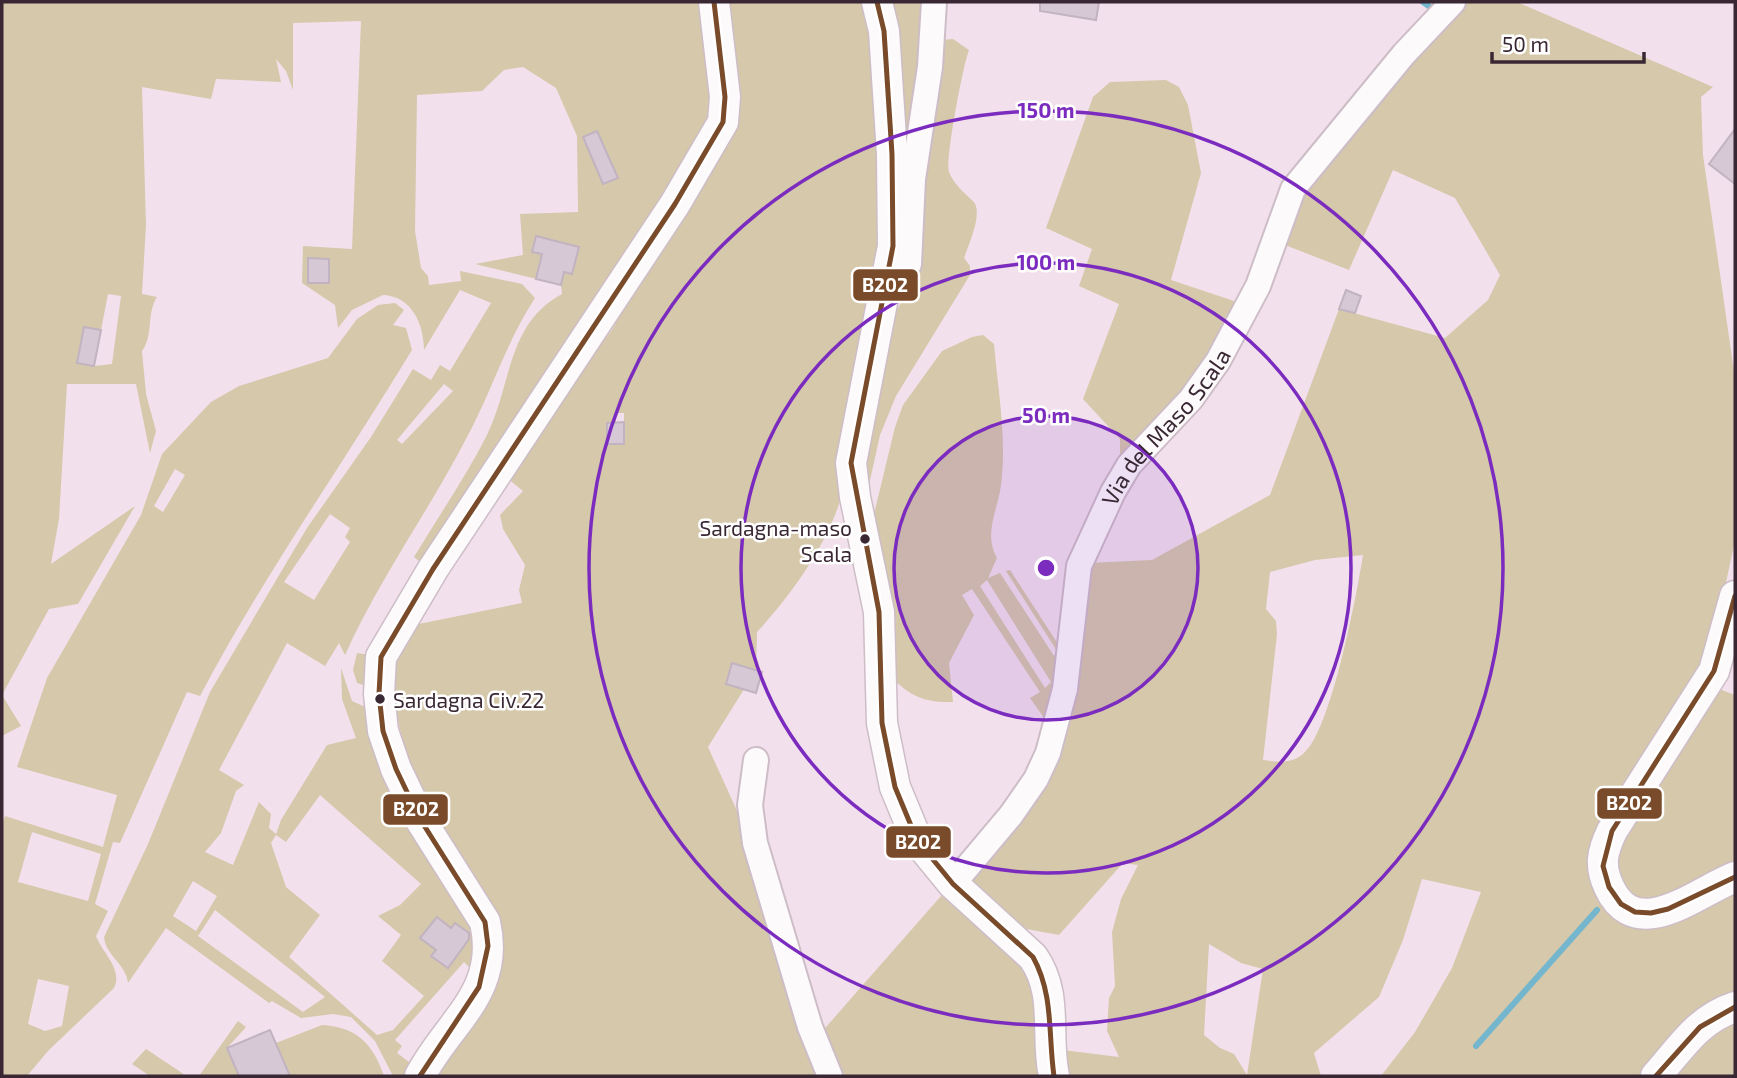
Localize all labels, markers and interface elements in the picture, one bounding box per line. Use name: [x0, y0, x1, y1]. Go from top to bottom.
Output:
scale bar: [1492, 21, 1644, 65]
text: 50 m: [1502, 31, 1549, 56]
text: 150 m: [1018, 97, 1074, 122]
text: 100 m: [1017, 249, 1075, 274]
line badge: B202: [852, 268, 919, 302]
text: B202: [862, 273, 908, 296]
street label: Via del Maso Scala: [1095, 344, 1236, 509]
text: 50 m: [1022, 402, 1070, 427]
place label: Sardagna-maso Scala: [700, 515, 852, 566]
marker: Sardagna-maso Scala: [858, 532, 872, 546]
centre of rings: [1034, 556, 1058, 580]
place label: Sardagna Civ.22: [393, 687, 544, 712]
marker: Sardagna Civ.22: [373, 692, 387, 706]
line badge: B202: [1596, 787, 1663, 820]
text: B202: [1606, 791, 1652, 814]
line badge: B202: [382, 793, 449, 826]
text: B202: [393, 797, 439, 820]
line badge: B202: [885, 825, 952, 859]
text: B202: [895, 830, 941, 853]

